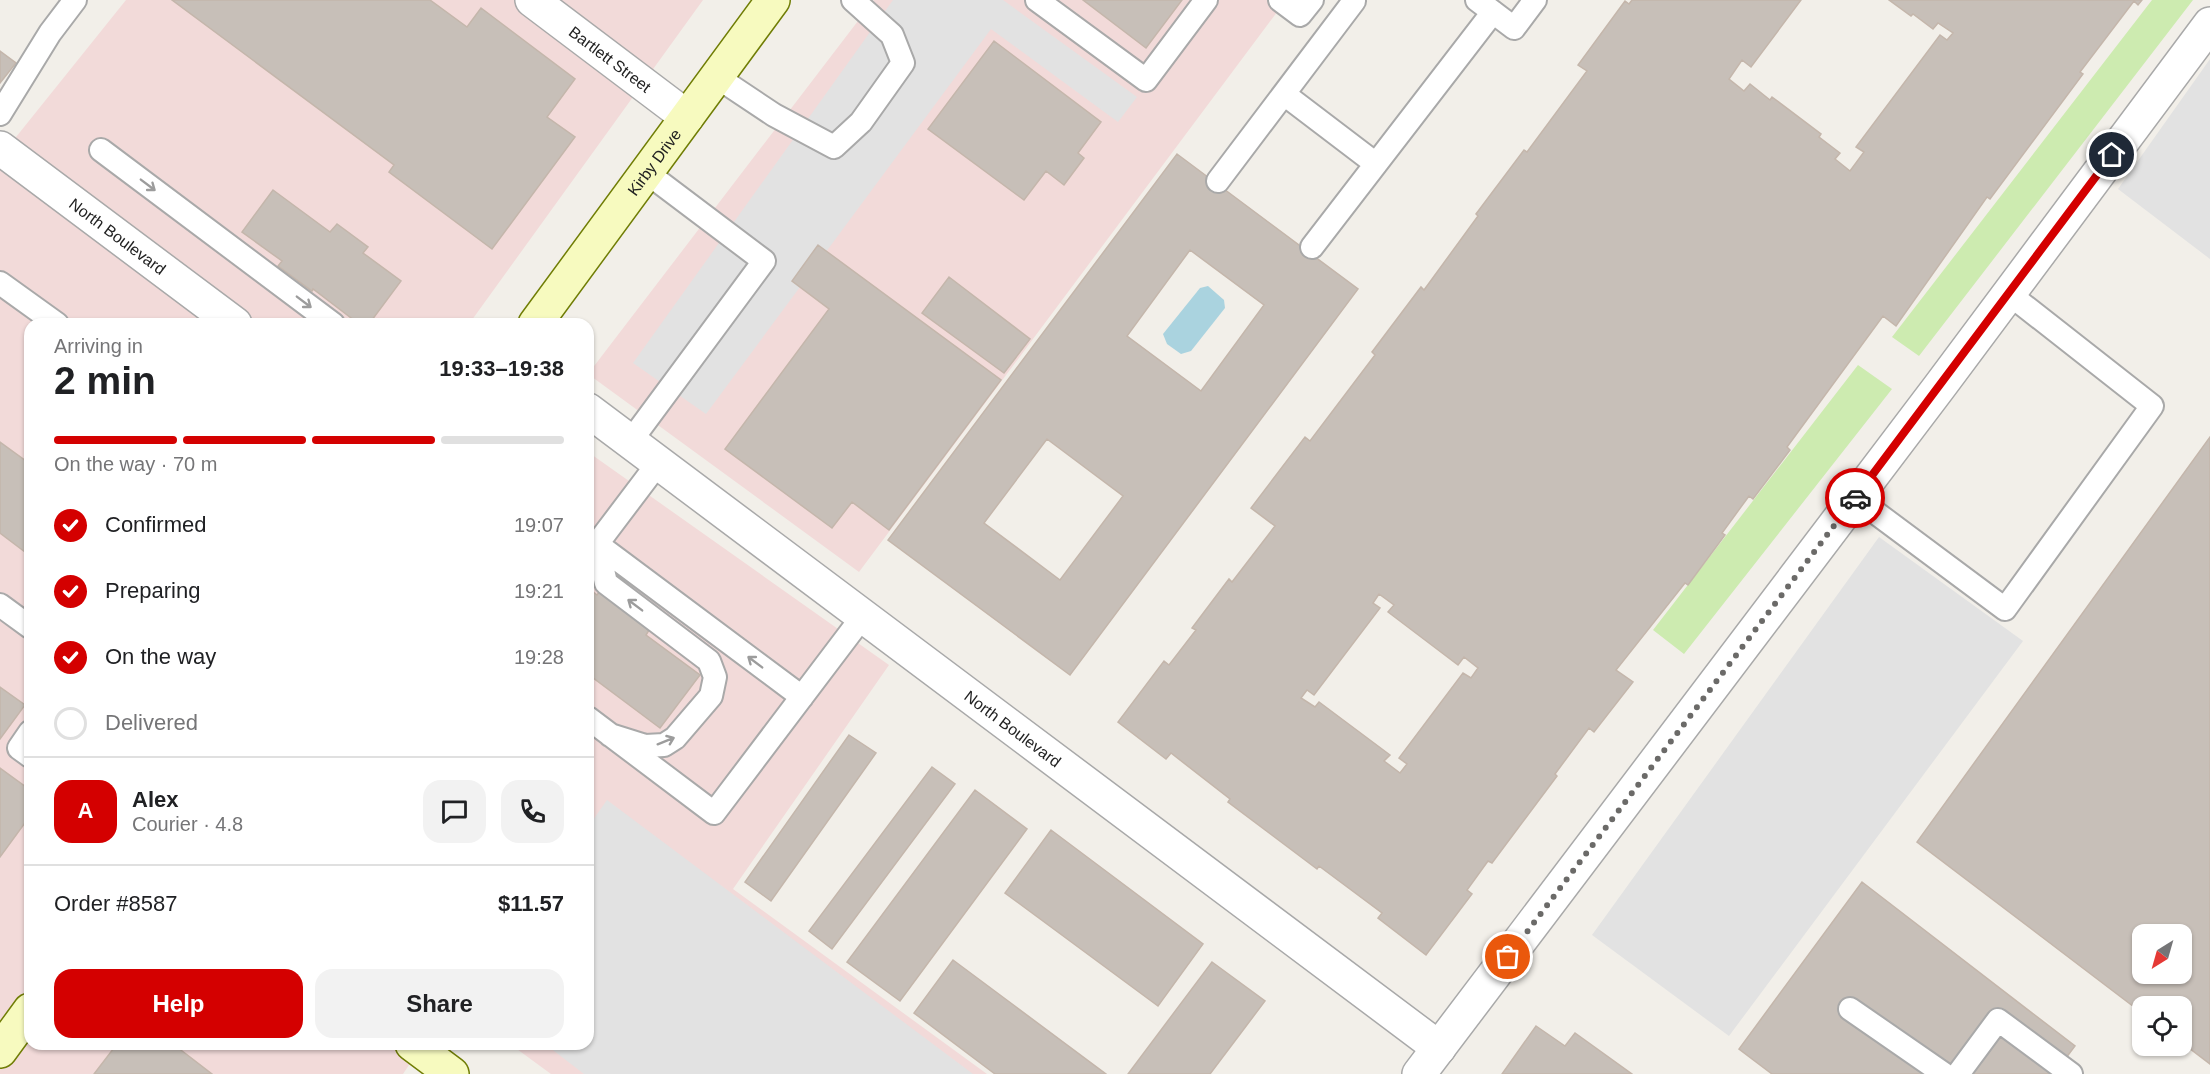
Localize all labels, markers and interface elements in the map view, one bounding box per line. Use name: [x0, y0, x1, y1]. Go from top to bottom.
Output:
street label: Bartlett Street: [566, 23, 655, 96]
street label: Kirby Drive: [624, 126, 684, 199]
pin: [2086, 129, 2137, 180]
icon: home: [2095, 138, 2128, 171]
one-way arrow: [139, 179, 155, 191]
street label: North Boulevard: [66, 195, 169, 278]
one-way arrow: [295, 296, 311, 308]
text: Arriving in: [54, 335, 143, 357]
text: 19:33–19:38: [439, 356, 564, 381]
text: 2 min: [54, 359, 156, 402]
text: On the way · 70 m: [54, 453, 217, 475]
courier: [1825, 468, 1885, 528]
icon: car: [1839, 482, 1872, 515]
icon: check: [54, 509, 87, 542]
text: Confirmed: [105, 512, 206, 537]
text: 19:07: [514, 514, 564, 536]
icon: check: [54, 575, 87, 608]
text: Preparing: [105, 578, 200, 603]
text: 19:21: [514, 580, 564, 602]
one-way arrow: [627, 599, 643, 612]
icon: check: [54, 641, 87, 674]
text: On the way: [105, 644, 216, 669]
text: 19:28: [514, 646, 564, 668]
one-way arrow: [748, 656, 764, 668]
street label: North Boulevard: [961, 687, 1064, 770]
text: Delivered: [105, 710, 198, 735]
one-way arrow: [656, 735, 674, 746]
button: chat: [423, 780, 486, 843]
button: phone: [501, 780, 564, 843]
text: Alex: [132, 787, 178, 812]
text: A: [78, 798, 93, 823]
text: Courier · 4.8: [132, 813, 243, 835]
text: Order #8587: [54, 891, 178, 916]
text: $11.57: [498, 891, 564, 916]
north arrow: [2132, 924, 2192, 984]
map controls: [2132, 924, 2192, 1056]
pin: [1482, 931, 1533, 982]
icon: bag: [1491, 940, 1524, 973]
button: Help: [54, 969, 303, 1038]
button: Share: [315, 969, 564, 1038]
button: locate: [2132, 996, 2192, 1056]

